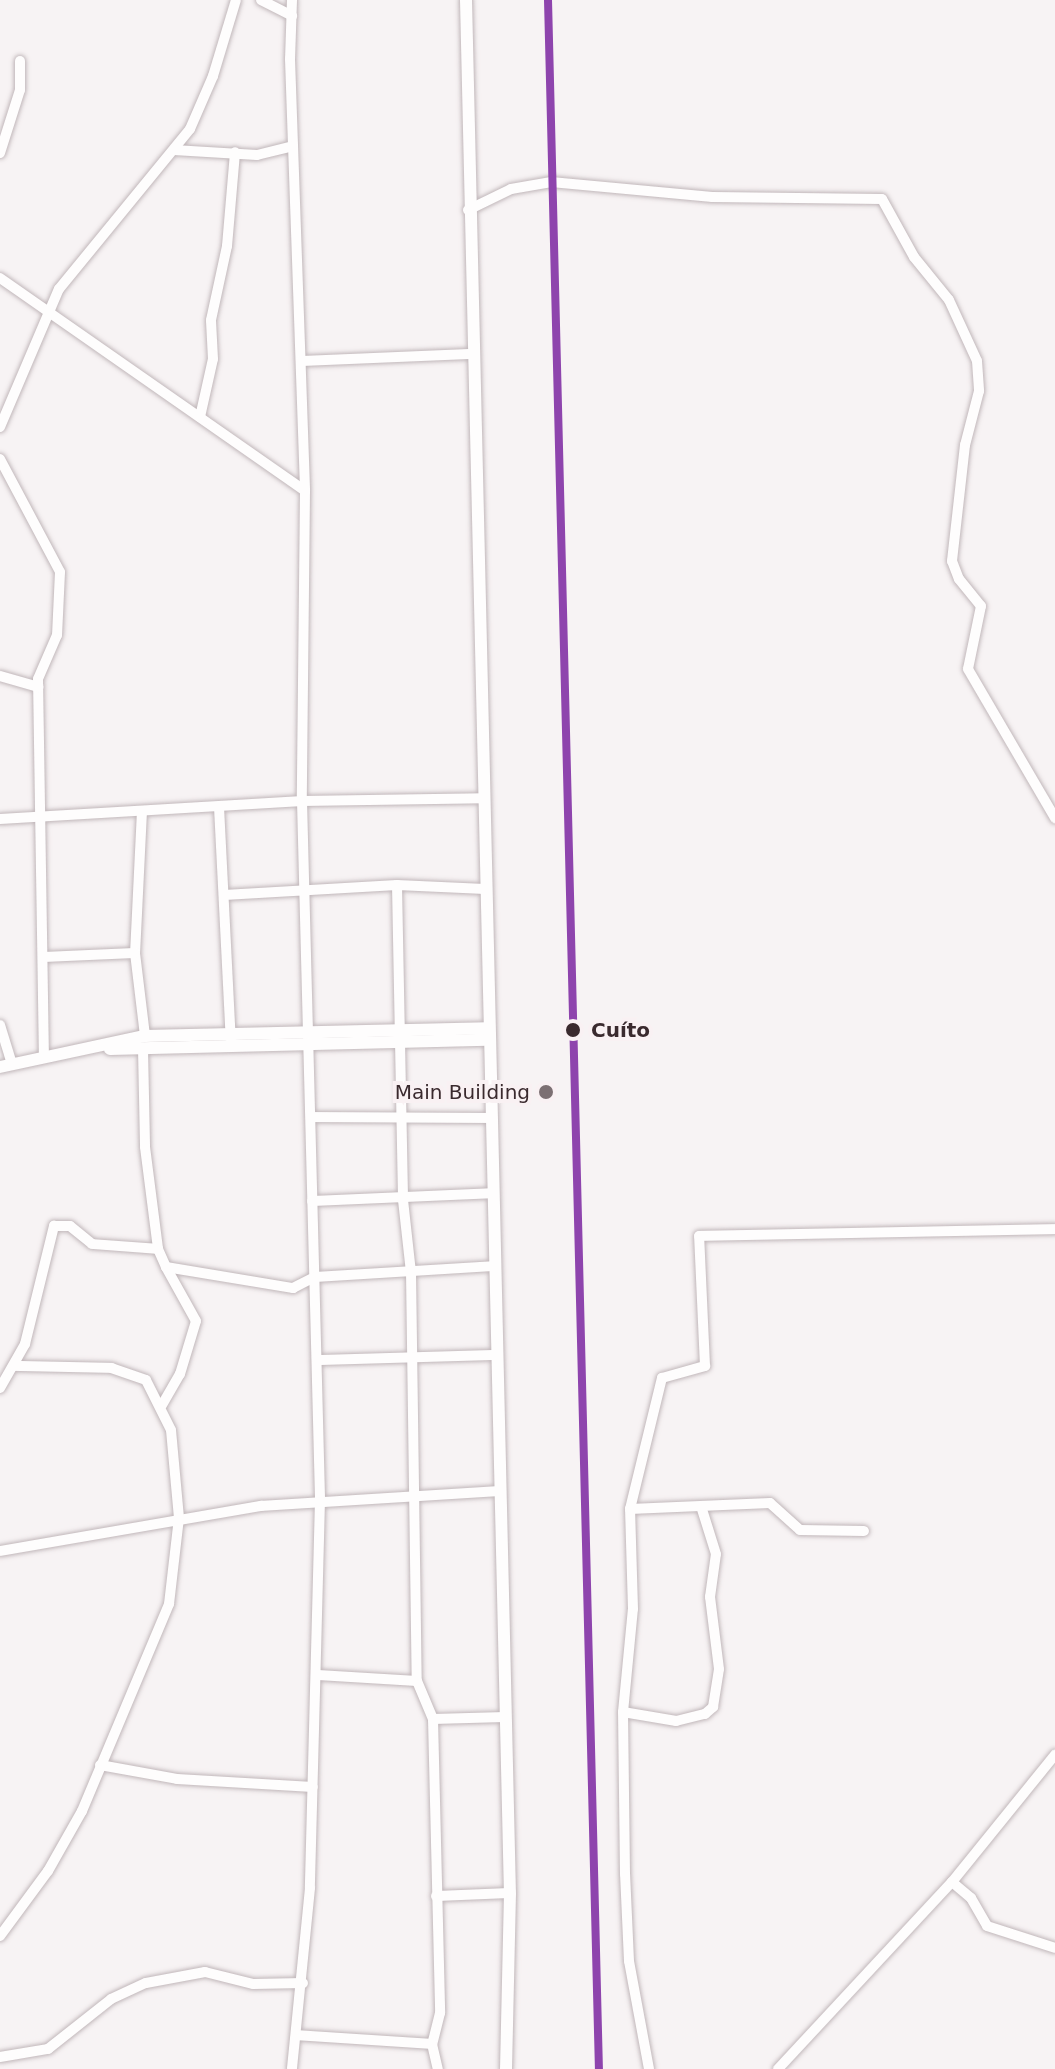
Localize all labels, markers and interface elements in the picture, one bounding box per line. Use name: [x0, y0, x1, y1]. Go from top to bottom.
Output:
place label: Cuíto: [591, 1018, 650, 1042]
marker: Cuíto: [562, 1019, 584, 1041]
place label: Main Building: [395, 1080, 530, 1104]
marker: Main Building: [537, 1083, 555, 1101]

